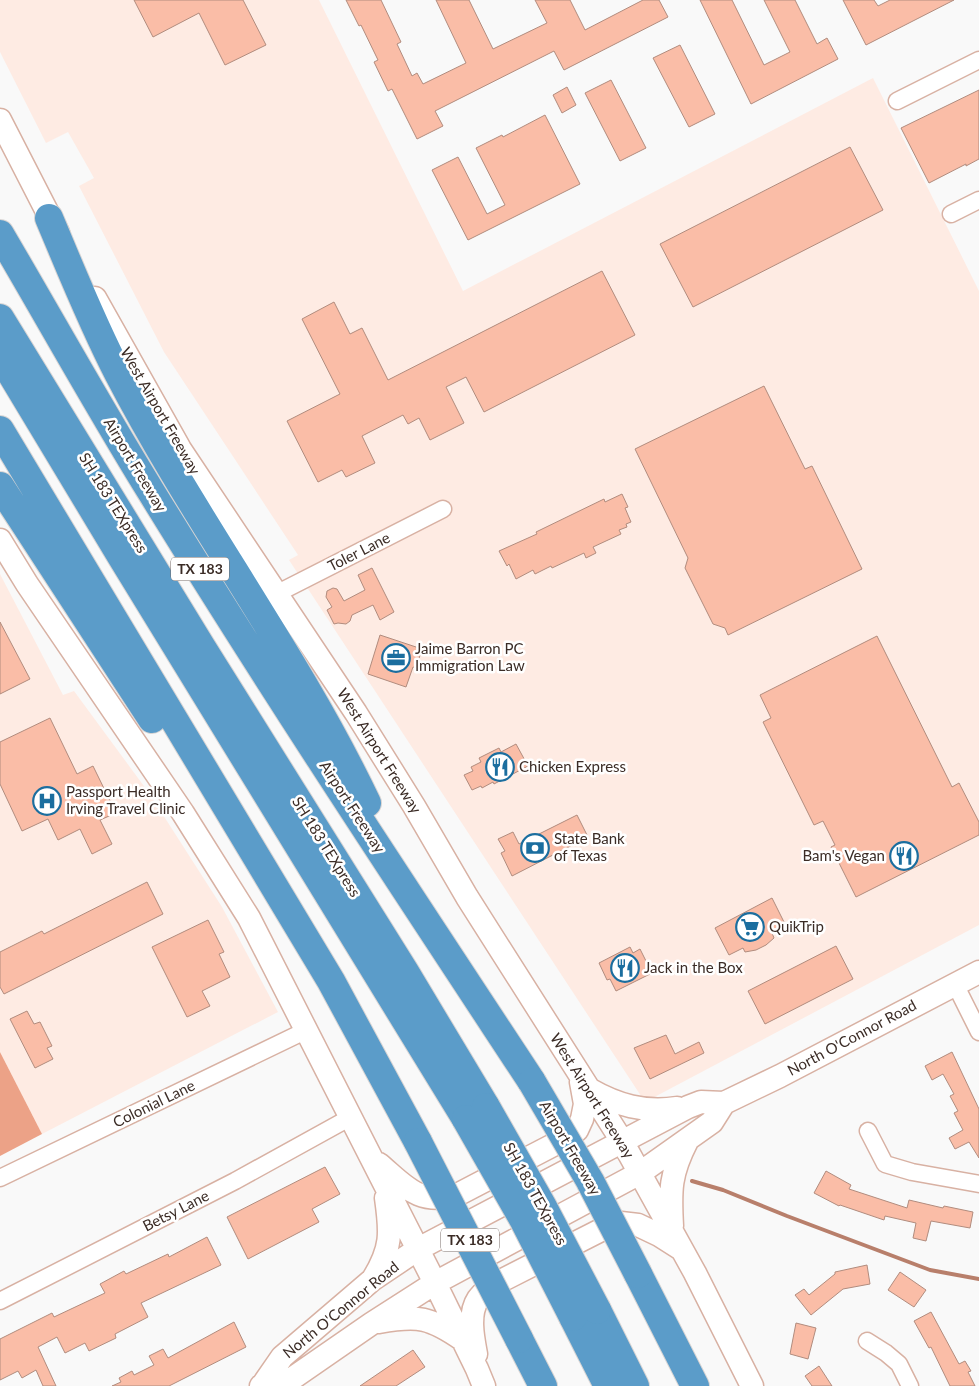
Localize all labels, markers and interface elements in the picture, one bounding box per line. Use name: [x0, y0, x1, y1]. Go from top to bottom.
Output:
street label: West Airport Freeway: [116, 344, 204, 478]
street label: Airport Freeway: [100, 415, 170, 515]
street label: SH 183 TEXpress: [76, 449, 152, 556]
street label: Toler Lane: [324, 528, 393, 574]
road number: TX 183: [171, 558, 229, 580]
place label: Jaime Barron PC Immigration Law: [415, 639, 525, 674]
office icon: Jaime Barron PC Immigration Law: [381, 643, 411, 673]
street label: West Airport Freeway: [333, 685, 425, 817]
restaurant icon: Chicken Express: [485, 752, 515, 782]
place label: Chicken Express: [519, 757, 626, 775]
street label: Airport Freeway: [316, 758, 388, 856]
place label: Passport Health Irving Travel Clinic: [66, 782, 185, 817]
hospital icon: Passport Health Irving Travel Clinic: [32, 786, 62, 816]
street label: SH 183 TEXpress: [289, 793, 365, 900]
place label: State Bank of Texas: [554, 829, 625, 864]
bank icon: State Bank of Texas: [520, 833, 550, 863]
restaurant icon: Bam's Vegan: [889, 841, 919, 871]
place label: Bam's Vegan: [802, 846, 885, 864]
supermarket icon: QuikTrip: [735, 912, 765, 942]
place label: QuikTrip: [769, 917, 824, 935]
restaurant icon: Jack in the Box: [610, 953, 640, 983]
place label: Jack in the Box: [644, 958, 743, 976]
street label: North O'Connor Road: [784, 995, 919, 1079]
street label: West Airport Freeway: [546, 1030, 638, 1162]
street label: Colonial Lane: [110, 1076, 197, 1131]
street label: Airport Freeway: [536, 1098, 604, 1198]
street label: SH 183 TEXpress: [500, 1139, 571, 1248]
street label: Betsy Lane: [139, 1186, 212, 1234]
road number: TX 183: [441, 1228, 499, 1252]
street label: North O'Connor Road: [279, 1257, 402, 1361]

